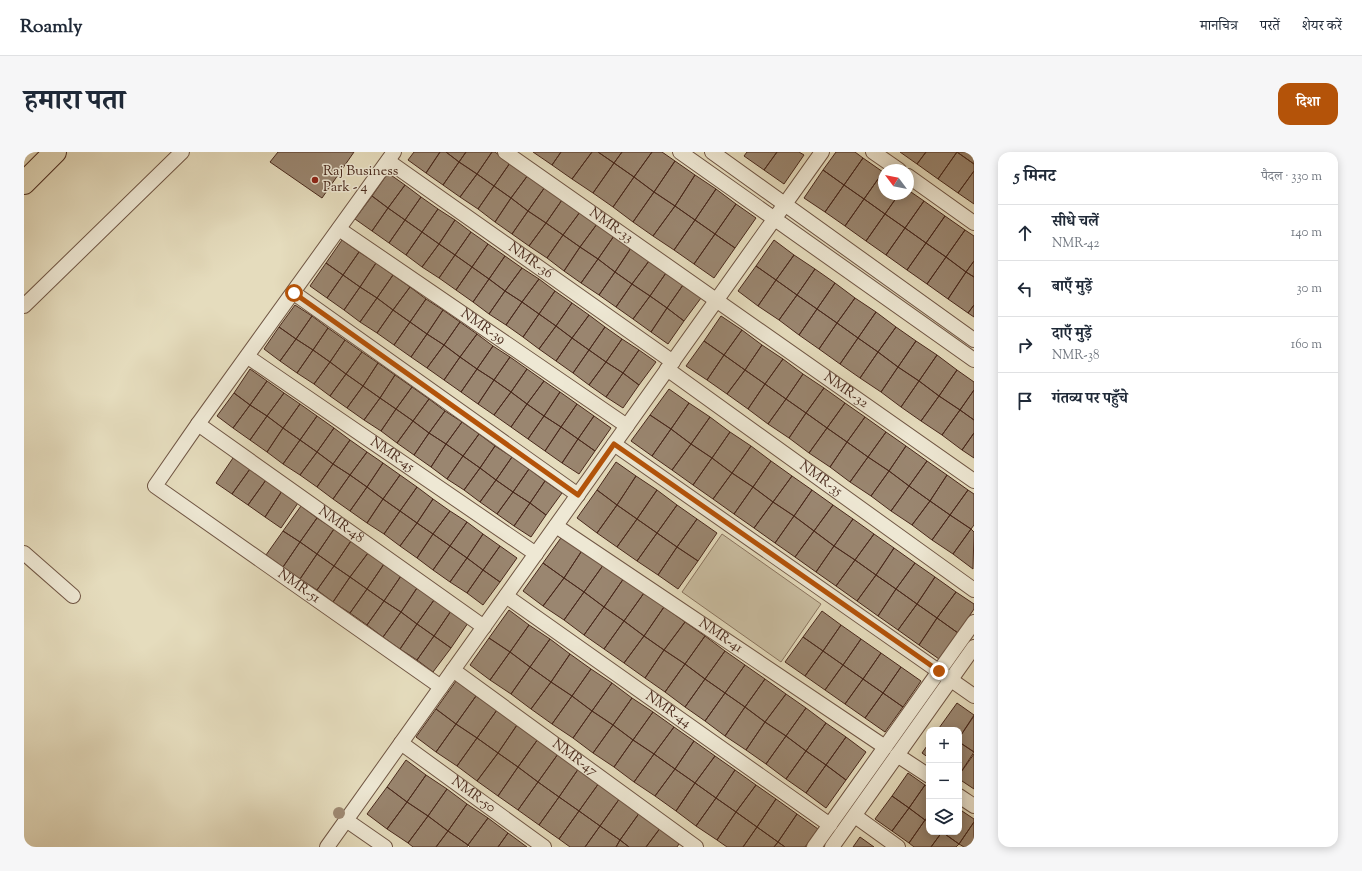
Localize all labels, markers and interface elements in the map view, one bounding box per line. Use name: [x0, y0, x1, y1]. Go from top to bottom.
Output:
text: Roamly: [20, 14, 83, 41]
text: मानचित्र: [1200, 17, 1238, 37]
text: परतें: [1260, 17, 1280, 37]
text: शेयर करें: [1302, 17, 1342, 37]
text: हमारा पता: [24, 82, 125, 122]
button: दिशा: [1278, 83, 1338, 125]
place label: Raj Business Park - 4: [323, 162, 398, 198]
north arrow: [878, 164, 914, 200]
text: 5 मिनट: [1014, 165, 1056, 189]
text: पैदल · 330 m: [1261, 168, 1322, 186]
marker: Raj Business Park - 4: [310, 175, 320, 185]
street label: NMR-33: [584, 204, 637, 249]
text: सीधे चलें: [1052, 212, 1099, 233]
icon: ahead: [1014, 222, 1036, 244]
text: 140 m: [1291, 224, 1322, 242]
text: NMR-42: [1052, 235, 1100, 253]
street label: NMR-36: [504, 238, 557, 284]
text: बाएँ मुड़ें: [1052, 277, 1092, 298]
icon: left: [1014, 278, 1036, 300]
text: 30 m: [1296, 280, 1322, 298]
route start: [285, 284, 303, 302]
street label: NMR-39: [456, 305, 509, 350]
text: दाएँ मुड़ें: [1052, 324, 1092, 345]
icon: right: [1014, 334, 1036, 356]
text: 160 m: [1291, 336, 1322, 354]
text: NMR-38: [1052, 347, 1099, 365]
street label: NMR-32: [819, 368, 872, 414]
text: गंतव्य पर पहुँचे: [1052, 389, 1128, 410]
icon: arrive: [1014, 390, 1036, 412]
street label: NMR-45: [365, 433, 418, 478]
street label: NMR-35: [795, 457, 846, 502]
street label: NMR-48: [314, 502, 368, 548]
street label: NMR-51: [273, 565, 324, 609]
street label: NMR-41: [694, 614, 747, 659]
route end: [930, 662, 948, 680]
street label: NMR-44: [641, 687, 695, 733]
map controls: [926, 727, 962, 835]
button: +: [926, 727, 962, 763]
street label: NMR-47: [547, 735, 601, 782]
button: −: [926, 763, 962, 799]
street label: NMR-50: [447, 772, 499, 818]
button: layers: [926, 799, 962, 835]

